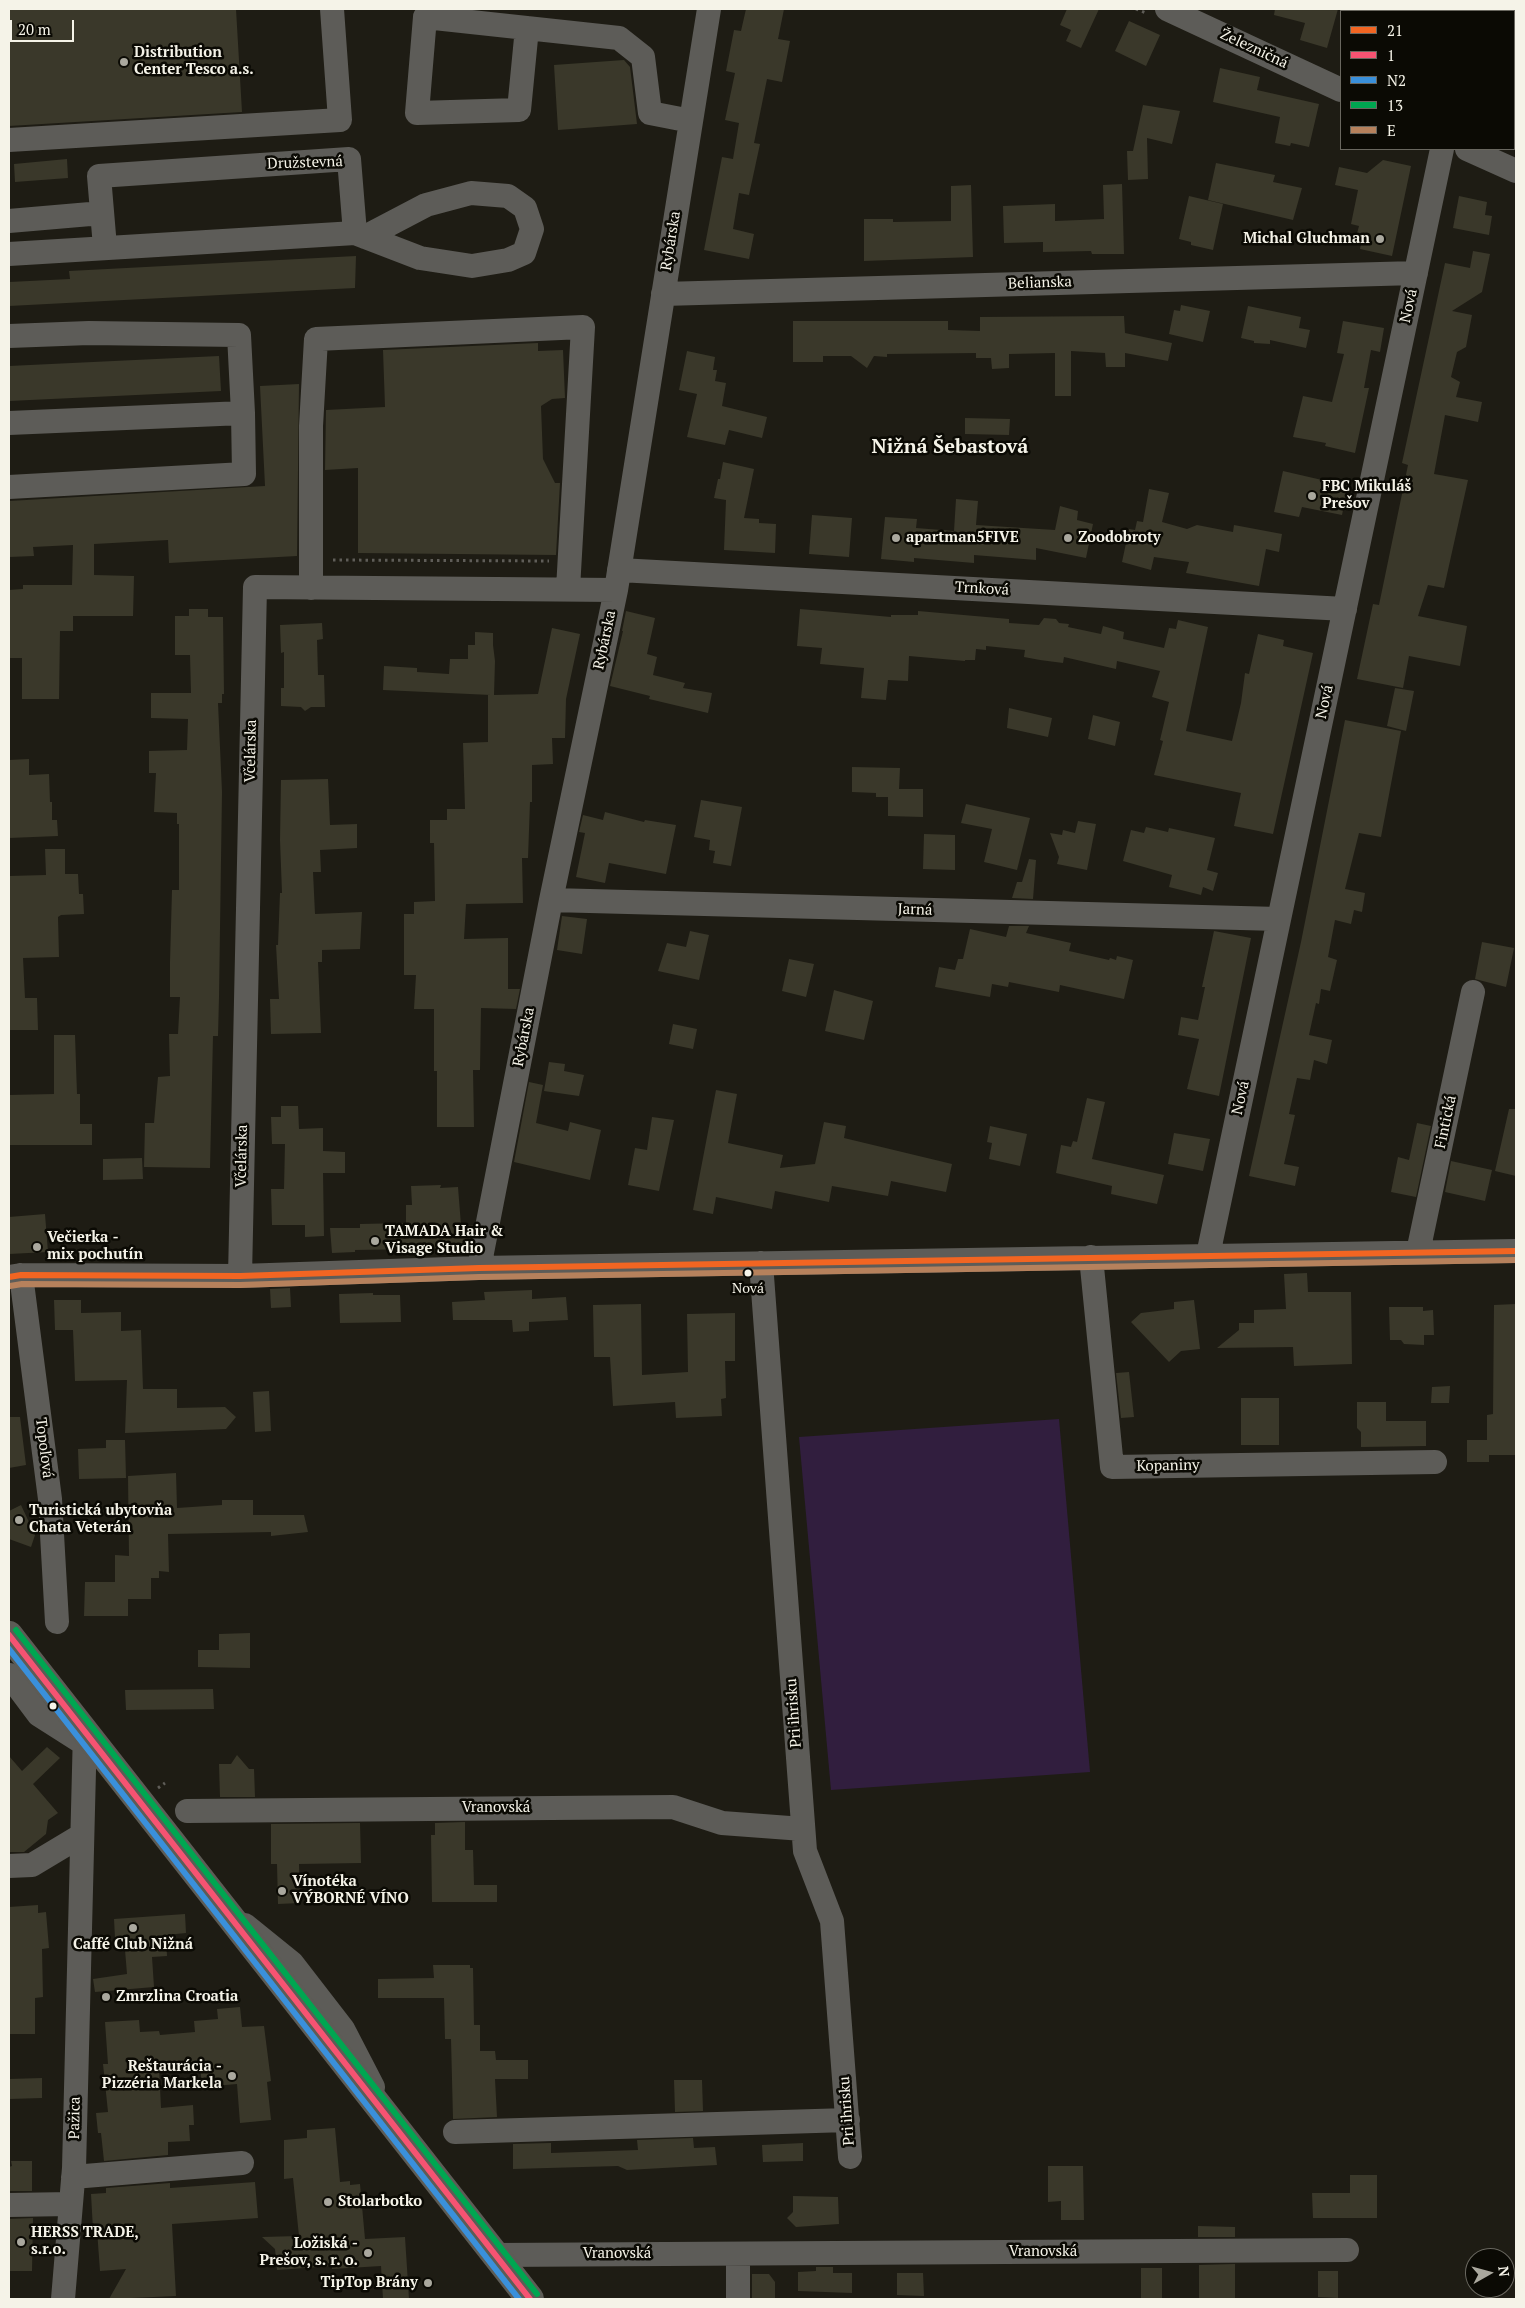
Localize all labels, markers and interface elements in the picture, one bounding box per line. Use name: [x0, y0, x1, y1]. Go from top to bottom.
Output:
scale bar: [12, 10, 76, 42]
legend: [1340, 10, 1515, 150]
text: 20 m: [18, 19, 51, 39]
text: 21: [1387, 20, 1403, 40]
street label: Železničná: [1217, 26, 1291, 72]
place label: Distribution Center Tesco a.s.: [134, 44, 254, 79]
text: 1: [1387, 45, 1395, 65]
marker: Distribution Center Tesco a.s.: [118, 56, 130, 68]
text: N2: [1387, 70, 1406, 90]
text: 13: [1387, 95, 1403, 115]
text: E: [1387, 120, 1396, 140]
street label: Družstevná: [267, 153, 343, 173]
street label: Rybárska: [657, 210, 685, 272]
place label: Michal Gluchman: [1243, 230, 1370, 248]
marker: Michal Gluchman: [1374, 233, 1386, 245]
street label: Belianska: [1008, 273, 1072, 293]
street label: Nová: [1397, 287, 1421, 325]
district label: Nižná Šebastová: [872, 435, 1028, 459]
place label: FBC Mikuláš Prešov: [1322, 478, 1411, 513]
marker: FBC Mikuláš Prešov: [1306, 490, 1318, 502]
place label: apartman5FIVE: [906, 529, 1019, 547]
place label: Zoodobroty: [1078, 529, 1161, 547]
marker: apartman5FIVE: [890, 532, 902, 544]
marker: Zoodobroty: [1062, 532, 1074, 544]
street label: Trnková: [954, 579, 1010, 599]
street label: Rybárska: [590, 609, 620, 671]
street label: Nová: [1313, 683, 1337, 721]
street label: Včelárska: [241, 719, 261, 783]
street label: Jarná: [897, 900, 933, 920]
street label: Rybárska: [509, 1006, 539, 1068]
street label: Nová: [1229, 1079, 1253, 1117]
street label: Fintická: [1432, 1094, 1460, 1150]
street label: Včelárska: [232, 1124, 252, 1188]
place label: TAMADA Hair & Visage Studio: [385, 1223, 504, 1258]
place label: Večierka - mix pochutín: [47, 1229, 143, 1264]
marker: TAMADA Hair & Visage Studio: [369, 1235, 381, 1247]
marker: Večierka - mix pochutín: [31, 1241, 43, 1253]
marker: Nová: [743, 1268, 753, 1278]
place label: Nová: [732, 1281, 764, 1297]
street label: Topoľová: [31, 1417, 57, 1479]
street label: Kopaniny: [1136, 1456, 1200, 1476]
place label: Turistická ubytovňa Chata Veterán: [29, 1502, 172, 1537]
marker: Turistická ubytovňa Chata Veterán: [13, 1514, 25, 1526]
street label: Pri ihrisku: [783, 1678, 805, 1748]
unlabelled marker: [48, 1701, 58, 1711]
street label: Vranovská: [462, 1799, 530, 1817]
place label: Vínotéka VÝBORNÉ VÍNO: [292, 1873, 409, 1908]
marker: Vínotéka VÝBORNÉ VÍNO: [276, 1885, 288, 1897]
marker: Caffé Club Nižná: [127, 1922, 139, 1934]
place label: Caffé Club Nižná: [73, 1936, 193, 1954]
place label: Zmrzlina Croatia: [116, 1988, 238, 2006]
marker: Zmrzlina Croatia: [100, 1991, 112, 2003]
place label: Reštaurácia - Pizzéria Markela: [102, 2058, 222, 2093]
marker: Reštaurácia - Pizzéria Markela: [226, 2070, 238, 2082]
street label: Pri ihrisku: [836, 2076, 858, 2146]
street label: Pažica: [66, 2096, 84, 2140]
place label: Stolarbotko: [338, 2193, 422, 2211]
marker: Stolarbotko: [322, 2196, 334, 2208]
place label: HERSS TRADE, s.r.o.: [31, 2224, 139, 2259]
place label: Ložiská - Prešov, s. r. o.: [260, 2235, 358, 2270]
marker: HERSS TRADE, s.r.o.: [15, 2236, 27, 2248]
street label: Vranovská: [1009, 2243, 1077, 2261]
street label: Vranovská: [583, 2245, 651, 2263]
marker: Ložiská - Prešov, s. r. o.: [362, 2247, 374, 2259]
north arrow: [1465, 2248, 1515, 2298]
text: N: [1494, 2265, 1514, 2278]
place label: TipTop Brány: [320, 2274, 418, 2292]
marker: TipTop Brány: [422, 2277, 434, 2289]

